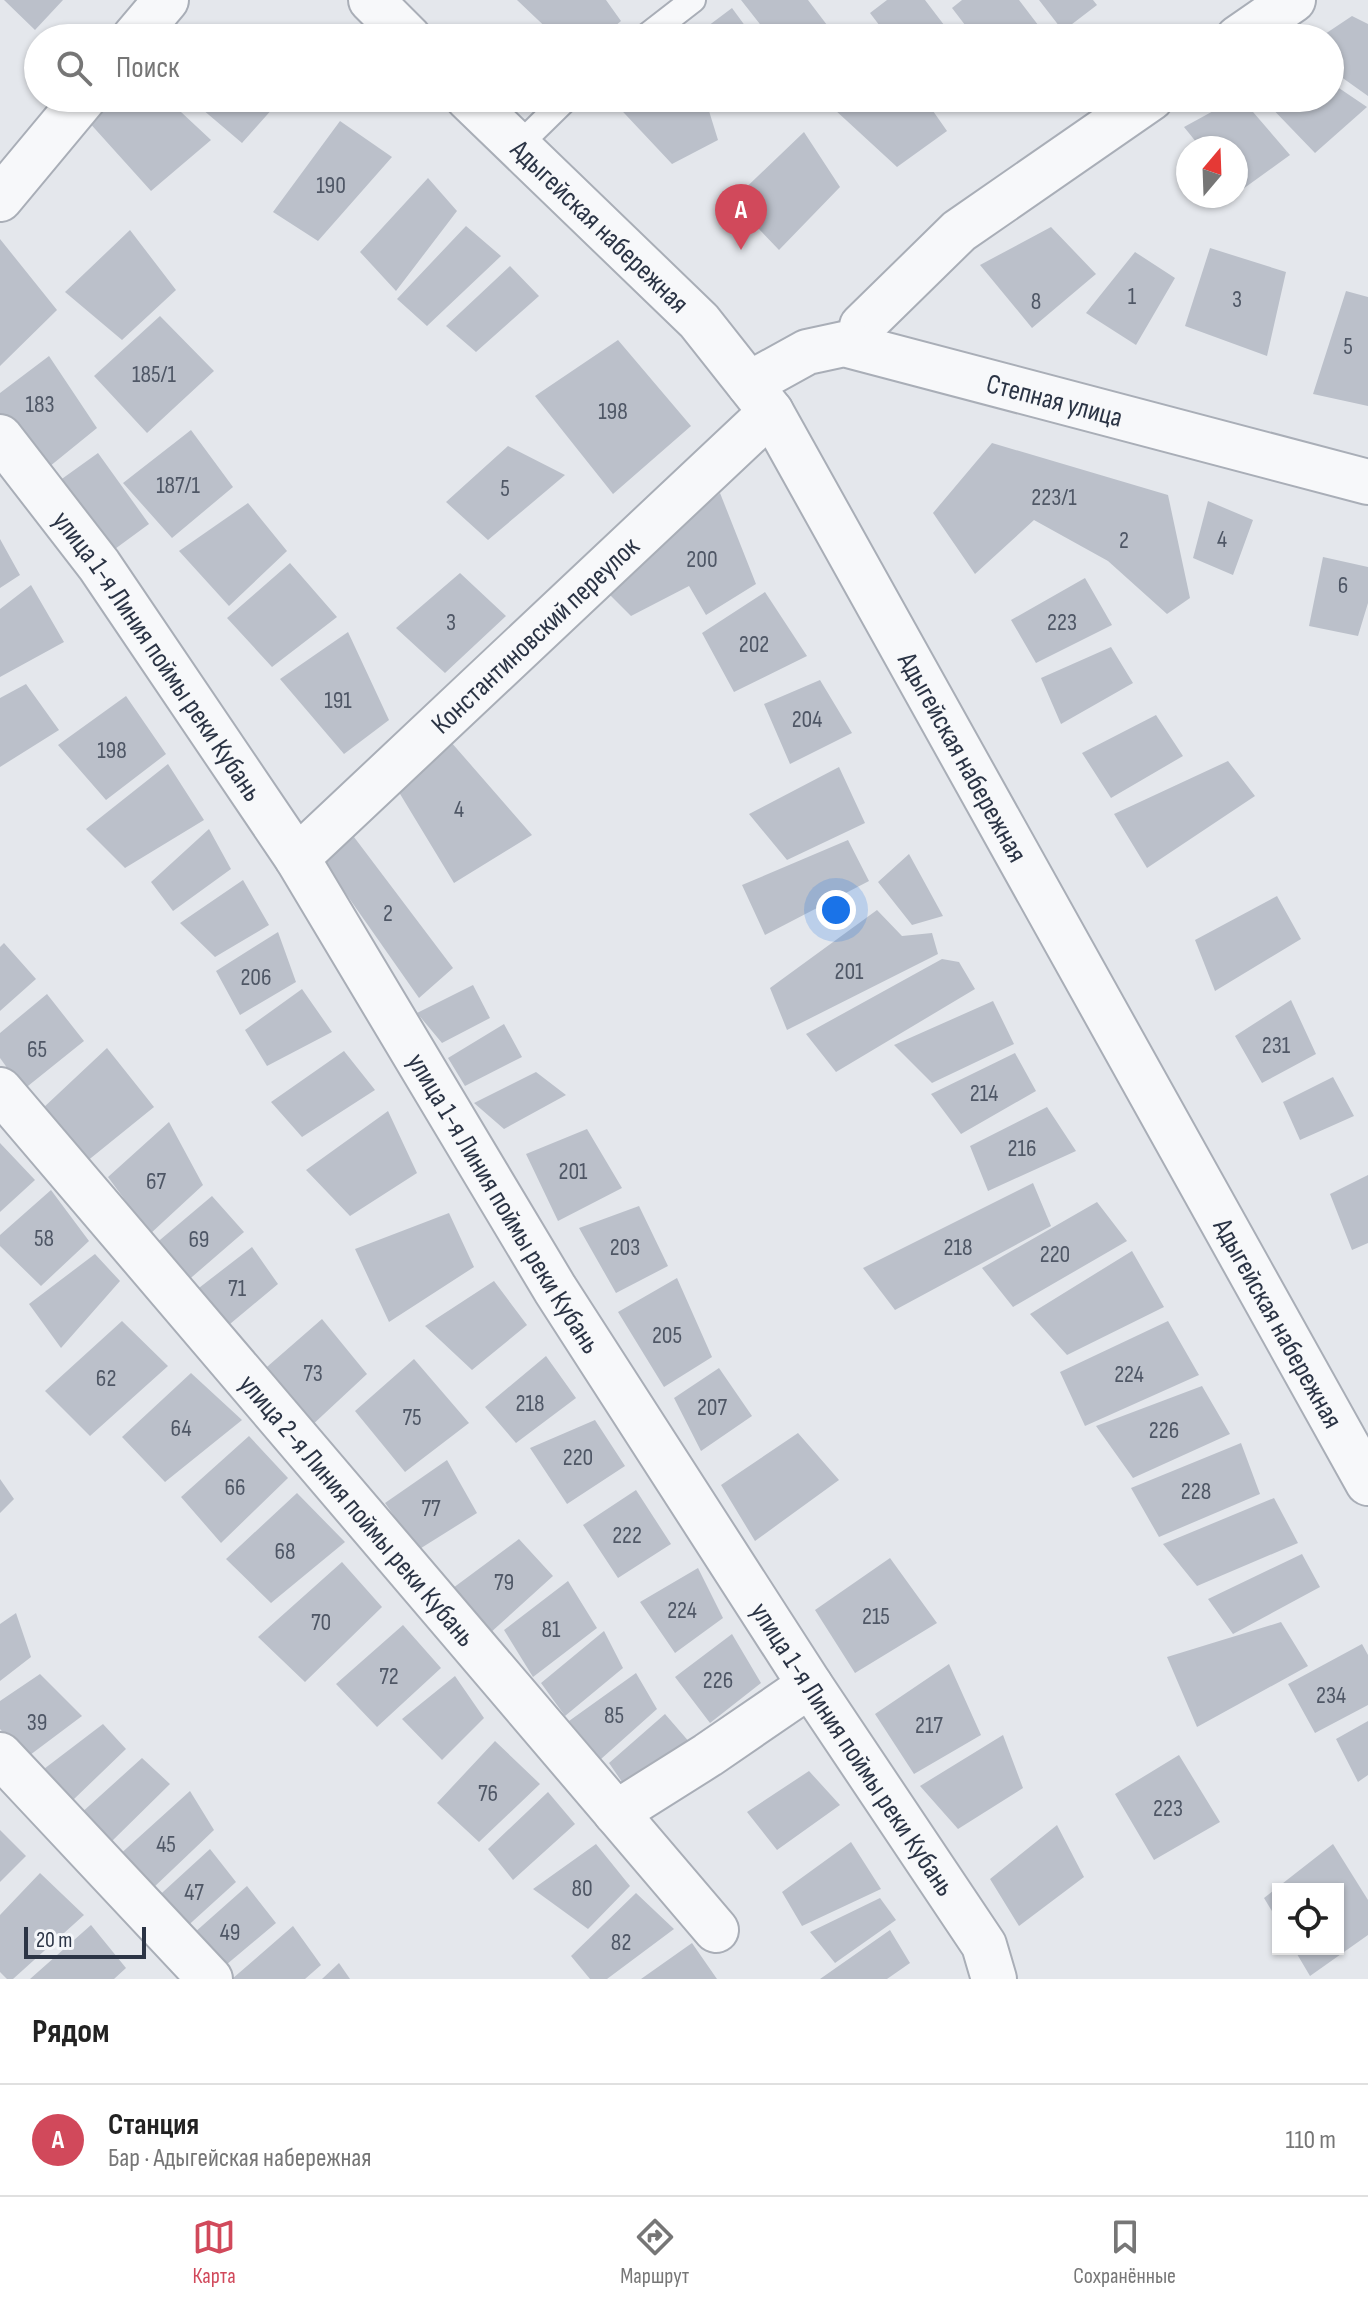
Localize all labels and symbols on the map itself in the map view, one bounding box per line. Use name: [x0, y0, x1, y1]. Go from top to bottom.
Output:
street label: Адыгейская набережная: [503, 133, 695, 320]
north arrow: [1176, 136, 1248, 208]
house number: 190: [316, 171, 346, 200]
pin: A: [715, 184, 767, 250]
house number: 1: [1128, 282, 1137, 311]
house number: 3: [1232, 285, 1242, 314]
house number: 8: [1031, 287, 1041, 316]
house number: 5: [1343, 332, 1353, 361]
house number: 185/1: [132, 360, 177, 389]
street label: Степная улица: [983, 367, 1126, 435]
house number: 183: [26, 390, 54, 419]
house number: 198: [598, 397, 628, 426]
house number: 187/1: [156, 471, 200, 500]
house number: 5: [500, 474, 510, 503]
house number: 223/1: [1031, 483, 1077, 512]
street label: улица 1-я Линия поймы реки Кубань: [45, 505, 269, 808]
house number: 4: [1217, 525, 1227, 554]
house number: 2: [1119, 526, 1129, 555]
street label: Константиновский переулок: [425, 530, 646, 741]
house number: 200: [686, 545, 718, 574]
house number: 6: [1338, 571, 1348, 600]
house number: 3: [446, 608, 456, 637]
house number: 223: [1047, 608, 1077, 637]
house number: 202: [739, 630, 769, 659]
street label: Адыгейская набережная: [890, 646, 1034, 868]
house number: 191: [324, 686, 352, 715]
house number: 204: [792, 705, 822, 734]
house number: 198: [97, 736, 127, 765]
house number: 4: [454, 795, 464, 824]
your location: [816, 890, 856, 930]
house number: 2: [383, 899, 393, 928]
house number: 201: [835, 957, 864, 986]
house number: 206: [240, 963, 272, 992]
house number: 231: [1262, 1031, 1291, 1060]
house number: 65: [27, 1035, 47, 1064]
street label: улица 1-я Линия поймы реки Кубань: [400, 1047, 607, 1360]
house number: 214: [970, 1079, 998, 1108]
house number: 216: [1008, 1134, 1036, 1163]
house number: 201: [559, 1157, 588, 1186]
house number: 67: [146, 1167, 166, 1196]
street label: Адыгейская набережная: [1205, 1212, 1349, 1434]
house number: 58: [34, 1224, 54, 1253]
house number: 69: [189, 1225, 210, 1254]
house number: 203: [610, 1233, 640, 1262]
house number: 218: [944, 1233, 972, 1262]
house number: 220: [1040, 1240, 1070, 1269]
house number: 71: [228, 1274, 247, 1303]
house number: 205: [652, 1321, 682, 1350]
house number: 73: [303, 1359, 323, 1388]
house number: 224: [1114, 1360, 1144, 1389]
house number: 62: [96, 1364, 116, 1393]
street label: улица 2-я Линия поймы реки Кубань: [232, 1368, 482, 1654]
house number: 218: [516, 1389, 544, 1418]
house number: 207: [697, 1393, 727, 1422]
house number: 75: [402, 1403, 422, 1432]
house number: 64: [171, 1414, 191, 1443]
house number: 226: [1149, 1416, 1179, 1445]
house number: 220: [563, 1443, 593, 1472]
house number: 66: [224, 1473, 246, 1502]
house number: 228: [1181, 1477, 1211, 1506]
house number: 77: [421, 1494, 441, 1523]
house number: 222: [612, 1521, 642, 1550]
house number: 68: [274, 1537, 296, 1566]
house number: 79: [494, 1568, 514, 1597]
house number: 224: [667, 1596, 697, 1625]
street label: улица 1-я Линия поймы реки Кубань: [743, 1596, 962, 1903]
house number: 215: [862, 1602, 890, 1631]
house number: 70: [311, 1608, 331, 1637]
house number: 81: [542, 1615, 561, 1644]
house number: 72: [379, 1662, 399, 1691]
house number: 226: [703, 1666, 733, 1695]
house number: 234: [1316, 1681, 1346, 1710]
house number: 85: [604, 1701, 624, 1730]
house number: 39: [27, 1708, 47, 1737]
house number: 217: [915, 1711, 943, 1740]
house number: 76: [478, 1779, 498, 1808]
house number: 223: [1153, 1794, 1183, 1823]
house number: 45: [156, 1830, 176, 1859]
house number: 80: [571, 1874, 593, 1903]
house number: 47: [184, 1878, 204, 1907]
house number: 49: [220, 1918, 240, 1947]
scale bar: [24, 1923, 146, 1959]
house number: 82: [611, 1928, 631, 1957]

